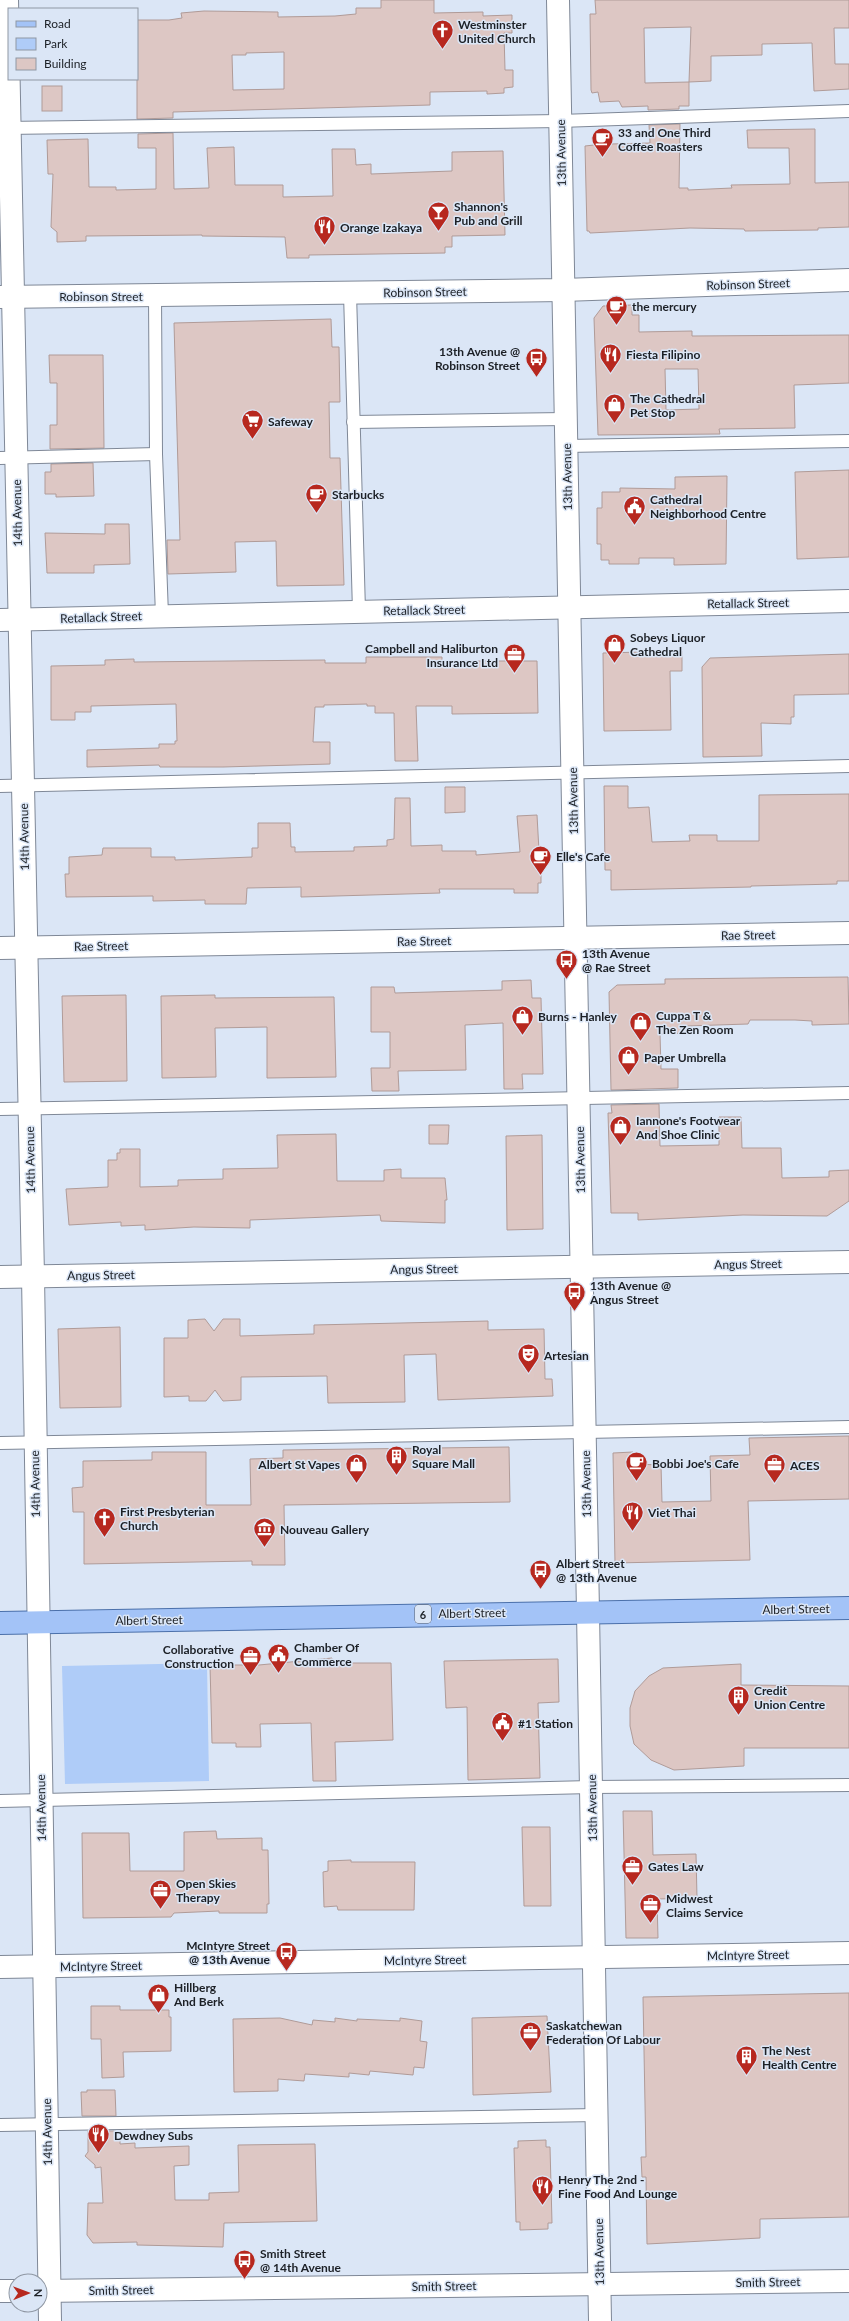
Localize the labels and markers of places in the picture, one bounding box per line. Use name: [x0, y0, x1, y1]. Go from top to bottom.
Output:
place label: Westminster United Church: [458, 17, 536, 46]
church icon: Westminster United Church: [430, 18, 456, 51]
place label: 33 and One Third Coffee Roasters: [618, 125, 711, 154]
cafe icon: 33 and One Third Coffee Roasters: [589, 126, 615, 159]
place label: Shannon's Pub and Grill: [454, 199, 523, 228]
bar icon: Shannon's Pub and Grill: [425, 200, 451, 233]
restaurant icon: Orange Izakaya: [311, 214, 337, 247]
place label: Orange Izakaya: [340, 220, 422, 235]
cafe icon: the mercury: [603, 293, 629, 326]
place label: the mercury: [632, 299, 697, 314]
restaurant icon: Fiesta Filipino: [598, 341, 624, 374]
place label: 13th Avenue @ Robinson Street: [435, 344, 521, 373]
bus stop icon: 13th Avenue @ Robinson Street: [523, 345, 549, 378]
place label: Fiesta Filipino: [626, 347, 700, 362]
place label: The Cathedral Pet Stop: [630, 391, 705, 420]
shop icon: The Cathedral Pet Stop: [601, 392, 627, 425]
supermarket icon: Safeway: [240, 408, 266, 441]
place label: Safeway: [268, 414, 313, 429]
cafe icon: Starbucks: [303, 481, 329, 514]
place label: Starbucks: [332, 487, 384, 502]
place label: Cathedral Neighborhood Centre: [650, 492, 767, 521]
public building icon: Cathedral Neighborhood Centre: [621, 493, 647, 526]
place label: Sobeys Liquor Cathedral: [630, 630, 706, 659]
shop icon: Sobeys Liquor Cathedral: [602, 631, 628, 664]
place label: Campbell and Haliburton Insurance Ltd: [365, 641, 498, 670]
office icon: Campbell and Haliburton Insurance Ltd: [501, 642, 527, 675]
cafe icon: Elle's Cafe: [527, 843, 553, 876]
place label: Elle's Cafe: [556, 849, 611, 864]
place label: 13th Avenue @ Rae Street: [582, 946, 651, 975]
bus stop icon: 13th Avenue @ Rae Street: [554, 947, 580, 980]
shop icon: Burns - Hanley: [509, 1003, 535, 1036]
place label: Cuppa T & The Zen Room: [656, 1008, 733, 1037]
place label: Burns - Hanley: [538, 1009, 618, 1024]
shop icon: Cuppa T & The Zen Room: [627, 1009, 653, 1042]
shop icon: Paper Umbrella: [615, 1044, 641, 1077]
place label: Paper Umbrella: [644, 1050, 726, 1065]
place label: Iannone's Footwear And Shoe Clinic: [635, 1113, 741, 1142]
shop icon: Iannone's Footwear And Shoe Clinic: [608, 1114, 634, 1147]
place label: 13th Avenue @ Angus Street: [589, 1278, 671, 1307]
bus stop icon: 13th Avenue @ Angus Street: [561, 1279, 587, 1312]
theatre icon: Artesian: [516, 1342, 542, 1375]
place label: Artesian: [543, 1348, 589, 1363]
place label: Royal Square Mall: [412, 1442, 475, 1471]
building icon: Royal Square Mall: [384, 1443, 410, 1476]
cafe icon: Bobbi Joe's Cafe: [623, 1450, 649, 1483]
shop icon: Albert St Vapes: [343, 1451, 369, 1484]
office icon: ACES: [762, 1452, 788, 1485]
place label: Bobbi Joe's Cafe: [652, 1456, 740, 1471]
place label: Albert St Vapes: [257, 1457, 340, 1472]
place label: ACES: [789, 1458, 820, 1473]
restaurant icon: Viet Thai: [619, 1499, 645, 1532]
place label: First Presbyterian Church: [120, 1504, 215, 1533]
church icon: First Presbyterian Church: [92, 1505, 118, 1538]
place label: Viet Thai: [647, 1505, 696, 1520]
museum icon: Nouveau Gallery: [252, 1516, 278, 1549]
place label: Nouveau Gallery: [280, 1522, 370, 1537]
place label: Albert Street @ 13th Avenue: [555, 1556, 638, 1585]
bus stop icon: Albert Street @ 13th Avenue: [527, 1557, 553, 1590]
place label: Chamber Of Commerce: [294, 1640, 360, 1669]
public building icon: Chamber Of Commerce: [265, 1641, 291, 1674]
place label: Collaborative Construction: [163, 1642, 235, 1671]
office icon: Collaborative Construction: [237, 1643, 263, 1676]
place label: Credit Union Centre: [754, 1683, 826, 1712]
building icon: Credit Union Centre: [726, 1684, 752, 1717]
public building icon: #1 Station: [490, 1710, 516, 1743]
place label: #1 Station: [518, 1716, 573, 1731]
office icon: Gates Law: [619, 1853, 645, 1886]
place label: Gates Law: [648, 1859, 704, 1874]
place label: Open Skies Therapy: [176, 1876, 236, 1905]
office icon: Open Skies Therapy: [147, 1877, 173, 1910]
place label: Midwest Claims Service: [666, 1891, 744, 1920]
office icon: Midwest Claims Service: [638, 1892, 664, 1925]
place label: McIntyre Street @ 13th Avenue: [186, 1938, 271, 1967]
bus stop icon: McIntyre Street @ 13th Avenue: [273, 1939, 299, 1972]
place label: Hillberg And Berk: [173, 1980, 225, 2009]
shop icon: Hillberg And Berk: [145, 1981, 171, 2014]
place label: Saskatchewan Federation Of Labour: [546, 2018, 661, 2047]
office icon: Saskatchewan Federation Of Labour: [518, 2019, 544, 2052]
place label: The Nest Health Centre: [762, 2043, 837, 2072]
building icon: The Nest Health Centre: [734, 2044, 760, 2077]
restaurant icon: Dewdney Subs: [86, 2122, 112, 2155]
place label: Dewdney Subs: [114, 2128, 193, 2143]
place label: Henry The 2nd - Fine Food And Lounge: [558, 2172, 678, 2201]
restaurant icon: Henry The 2nd - Fine Food And Lounge: [530, 2173, 556, 2206]
place label: Smith Street @ 14th Avenue: [260, 2246, 342, 2275]
bus stop icon: Smith Street @ 14th Avenue: [231, 2247, 257, 2280]

